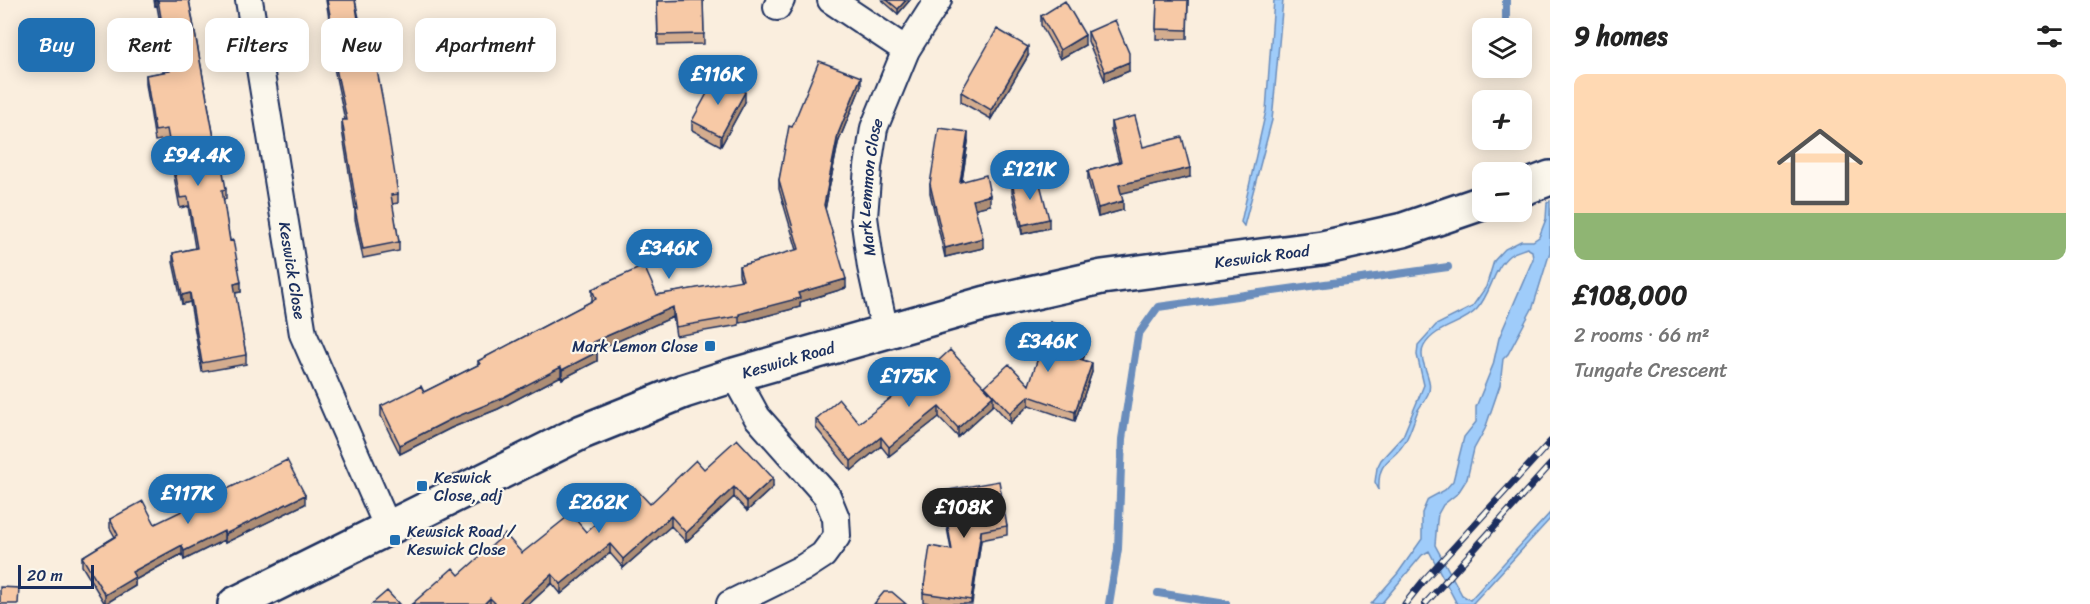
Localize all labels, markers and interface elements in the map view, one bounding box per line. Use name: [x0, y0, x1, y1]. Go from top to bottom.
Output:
text: 9 homes: [1574, 13, 1668, 59]
chip: Buy: [18, 18, 95, 72]
chip: Rent: [107, 18, 193, 72]
chip: Filters: [205, 18, 309, 72]
chip: New: [321, 18, 403, 72]
chip: Apartment: [415, 18, 556, 72]
map controls: [1472, 18, 1532, 222]
button: layers: [1472, 18, 1532, 78]
icon: filters: [2033, 20, 2066, 53]
pin: £116K: [676, 55, 760, 106]
text: £116K: [692, 57, 744, 92]
button: +: [1472, 90, 1532, 150]
street label: Mark Lemmon Close: [850, 113, 892, 258]
icon: home: [1766, 113, 1874, 221]
pin: £94.4K: [149, 136, 247, 187]
text: £94.4K: [165, 138, 231, 173]
pin: £121K: [988, 150, 1072, 201]
text: £121K: [1004, 152, 1056, 187]
button: −: [1472, 162, 1532, 222]
street label: Keswick Close: [270, 220, 314, 322]
pin: £346K: [627, 229, 711, 280]
text: £346K: [640, 231, 698, 266]
street label: Keswick Road: [1213, 236, 1313, 277]
text: £108,000: [1574, 272, 1687, 318]
text: 2 rooms · 66 m²: [1574, 318, 1710, 353]
pin: £346K: [1006, 322, 1090, 373]
text: £346K: [1019, 324, 1077, 359]
place label: Mark Lemon Close: [572, 332, 698, 361]
street label: Keswick Road: [738, 333, 840, 387]
marker: Mark Lemon Close: [703, 339, 717, 353]
text: Tungate Crescent: [1574, 353, 1728, 388]
pin: £175K: [867, 357, 951, 408]
text: £175K: [882, 359, 936, 394]
place label: Keswick Close, adj: [434, 463, 503, 510]
pin: £117K: [146, 474, 230, 525]
text: £117K: [162, 476, 214, 511]
marker: Keswick Close, adj: [415, 479, 429, 493]
pin: £262K: [557, 483, 641, 534]
text: £262K: [570, 485, 628, 520]
pin: £108K: [922, 488, 1006, 539]
text: £108K: [936, 490, 992, 525]
place label: Kewsick Road / Keswick Close: [407, 517, 517, 564]
marker: Kewsick Road / Keswick Close: [388, 533, 402, 547]
text: 20 m: [27, 561, 63, 590]
scale bar: [18, 562, 94, 590]

